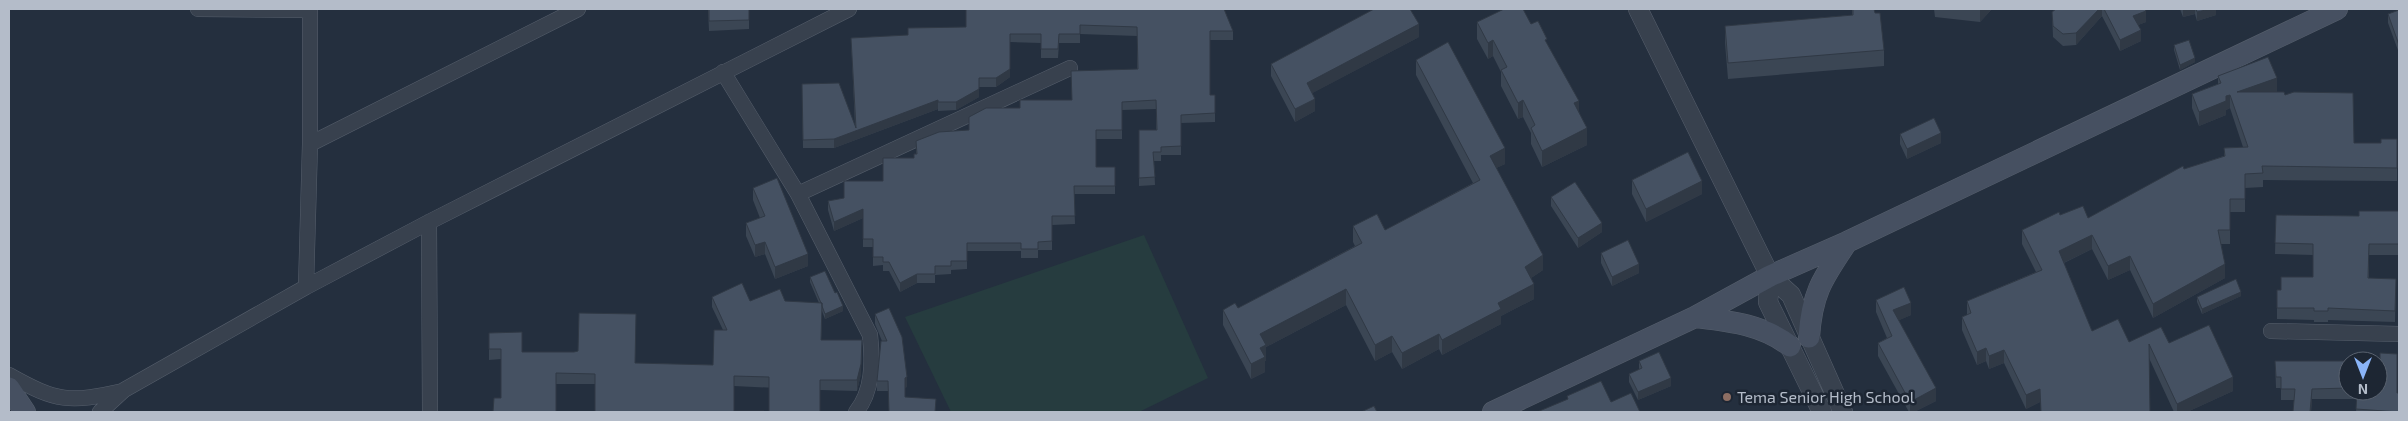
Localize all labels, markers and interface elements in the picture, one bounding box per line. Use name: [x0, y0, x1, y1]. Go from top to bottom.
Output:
north arrow: [2338, 351, 2388, 401]
text: N: [2358, 381, 2368, 398]
place label: Tema Senior High School: [1737, 387, 1915, 406]
marker: Tema Senior High School: [1721, 391, 1733, 403]

